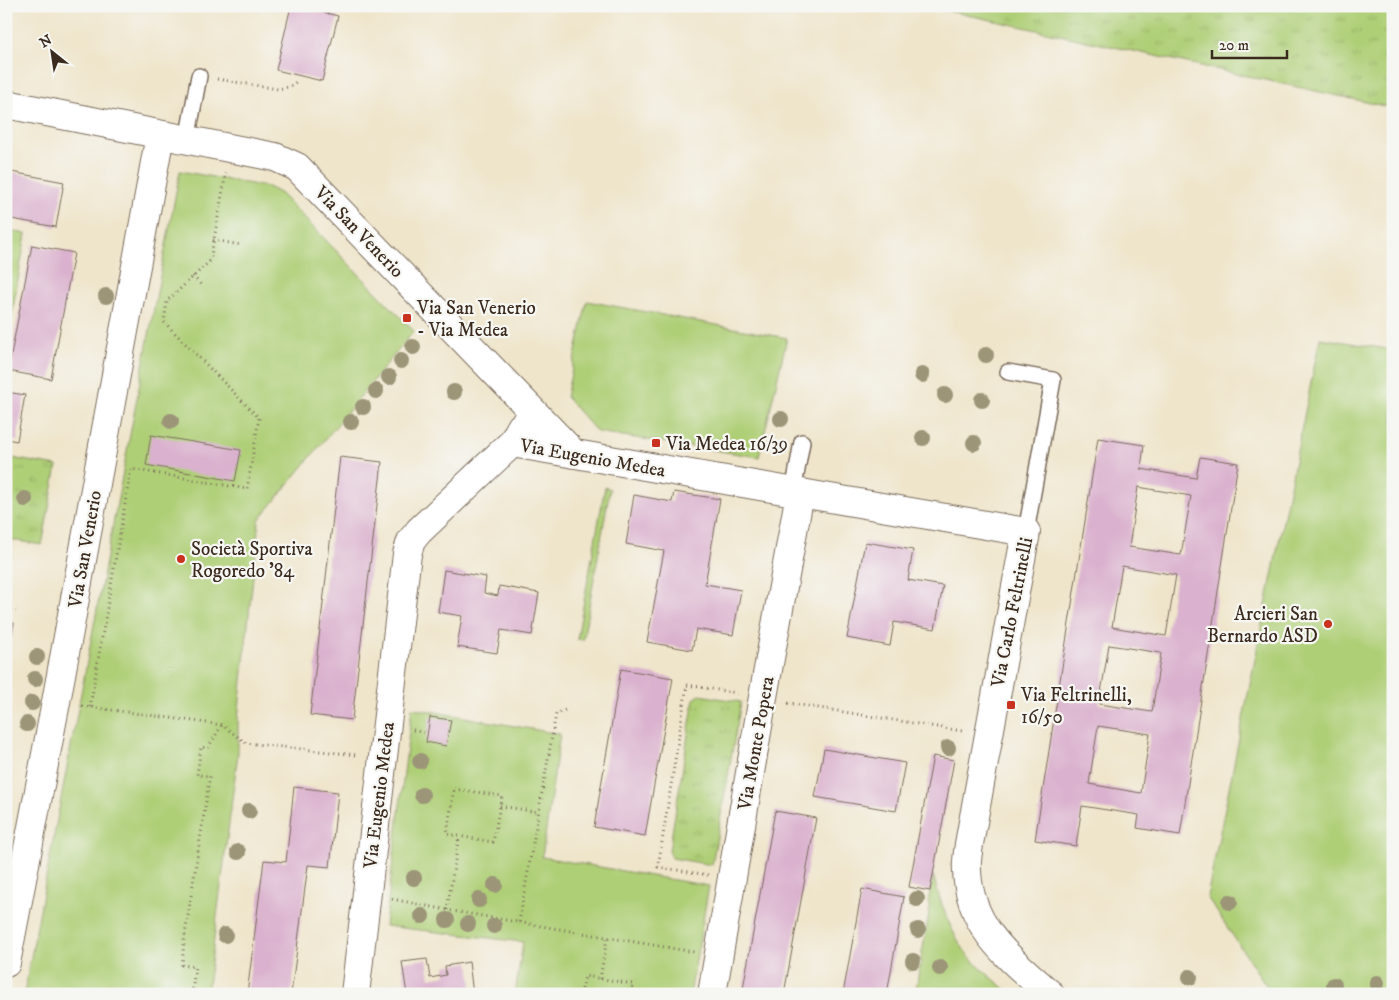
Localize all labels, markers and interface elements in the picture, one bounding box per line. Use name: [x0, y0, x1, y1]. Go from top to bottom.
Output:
north arrow: [28, 28, 78, 78]
scale bar: [1212, 28, 1286, 60]
text: N: [37, 31, 56, 52]
text: 20 m: [1219, 36, 1249, 55]
street label: Via San Venerio: [309, 181, 408, 283]
place label: Via San Venerio - Via Medea: [416, 297, 536, 342]
marker: Via San Venerio - Via Medea: [401, 312, 413, 324]
place label: Via Medea 16/39: [665, 433, 788, 456]
street label: Via Eugenio Medea: [517, 434, 667, 483]
marker: Via Medea 16/39: [650, 437, 662, 449]
street label: Via San Venerio: [64, 489, 107, 611]
street label: Via Carlo Feltrinelli: [986, 535, 1038, 690]
place label: Società Sportiva Rogoredo '84: [191, 538, 313, 583]
marker: Società Sportiva Rogoredo '84: [175, 553, 187, 565]
place label: Arcieri San Bernardo ASD: [1207, 603, 1318, 648]
marker: Arcieri San Bernardo ASD: [1322, 618, 1334, 630]
street label: Via Monte Popera: [733, 675, 780, 813]
place label: Via Feltrinelli, 16/50: [1020, 684, 1132, 729]
marker: Via Feltrinelli, 16/50: [1005, 699, 1017, 711]
street label: Via Eugenio Medea: [359, 721, 400, 871]

